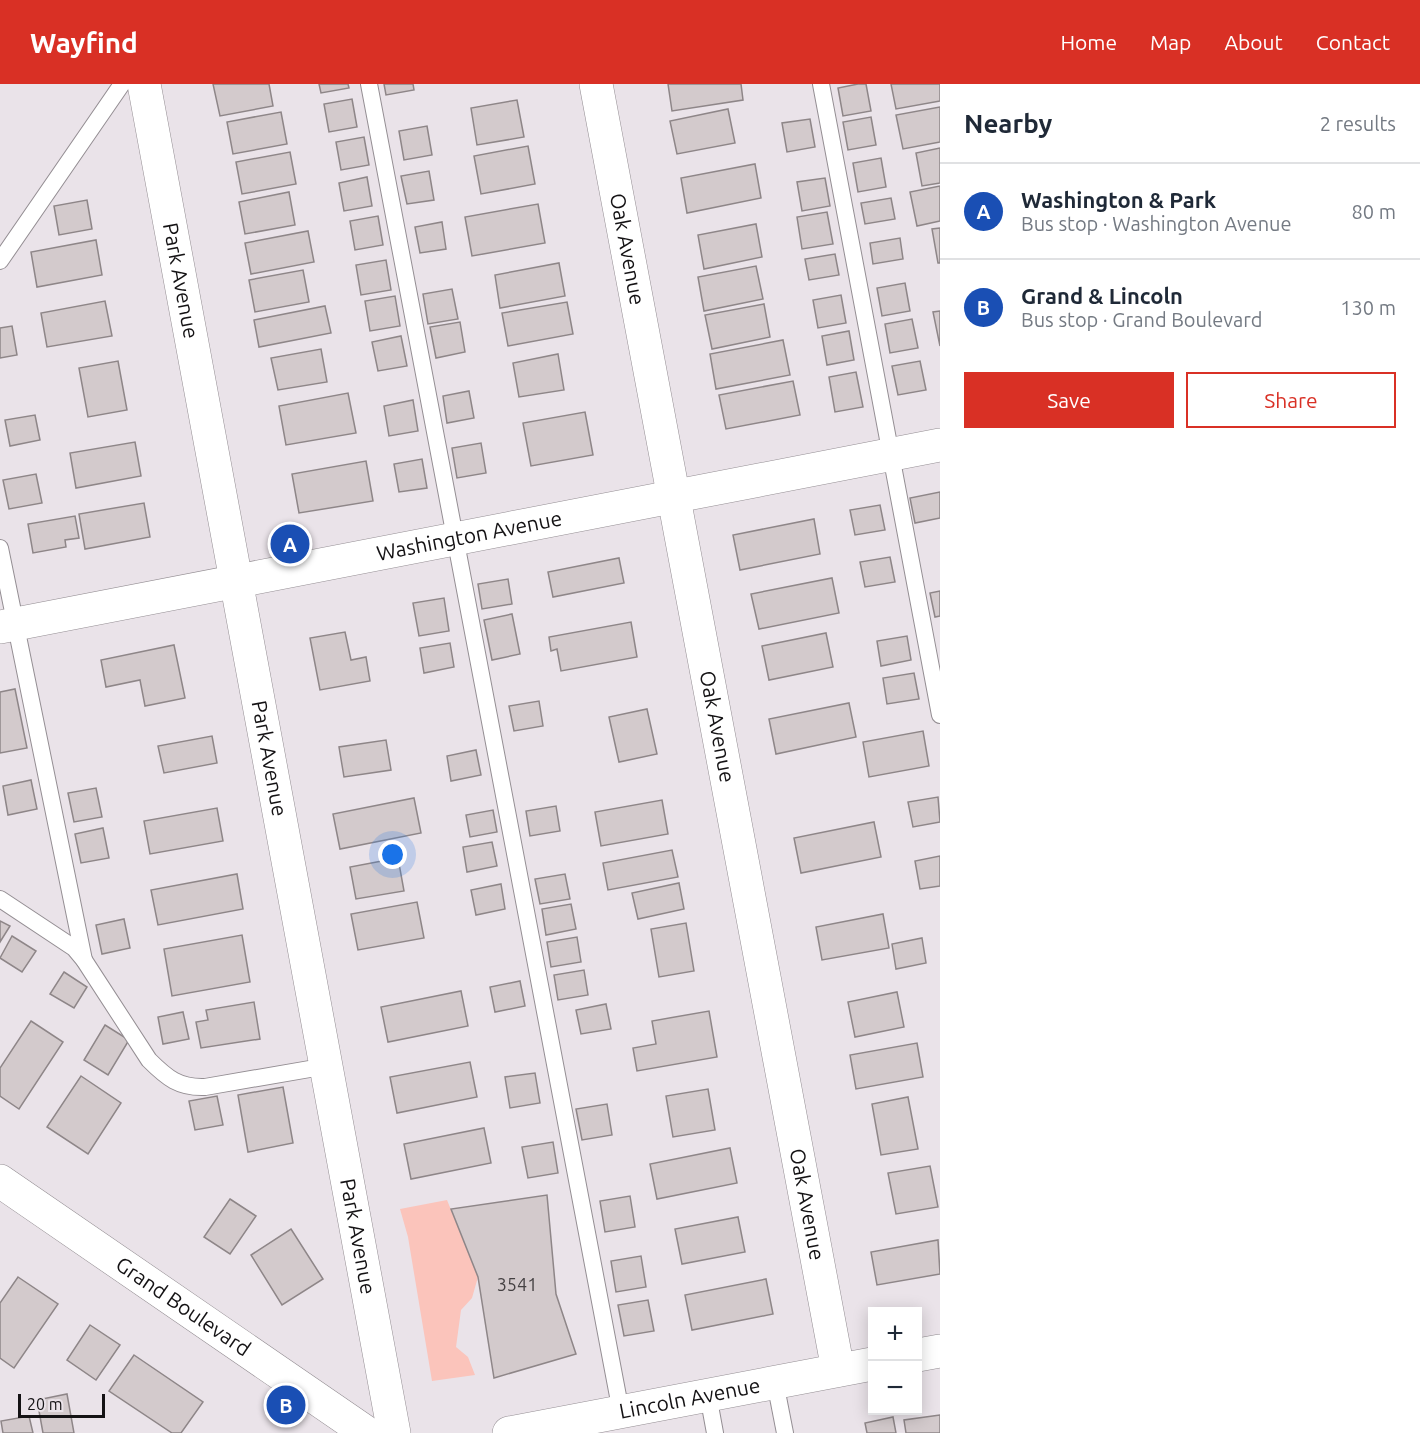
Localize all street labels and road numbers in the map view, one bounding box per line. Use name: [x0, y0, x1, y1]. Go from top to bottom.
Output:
street label: Oak Avenue: [606, 191, 650, 307]
street label: Park Avenue: [159, 221, 204, 340]
street label: Washington Avenue: [374, 505, 564, 565]
street label: Oak Avenue: [696, 669, 740, 784]
street label: Park Avenue: [247, 698, 292, 818]
street label: Oak Avenue: [786, 1146, 830, 1262]
street label: Park Avenue: [336, 1176, 381, 1296]
street label: Grand Boulevard: [112, 1251, 255, 1360]
street label: Lincoln Avenue: [617, 1373, 762, 1423]

